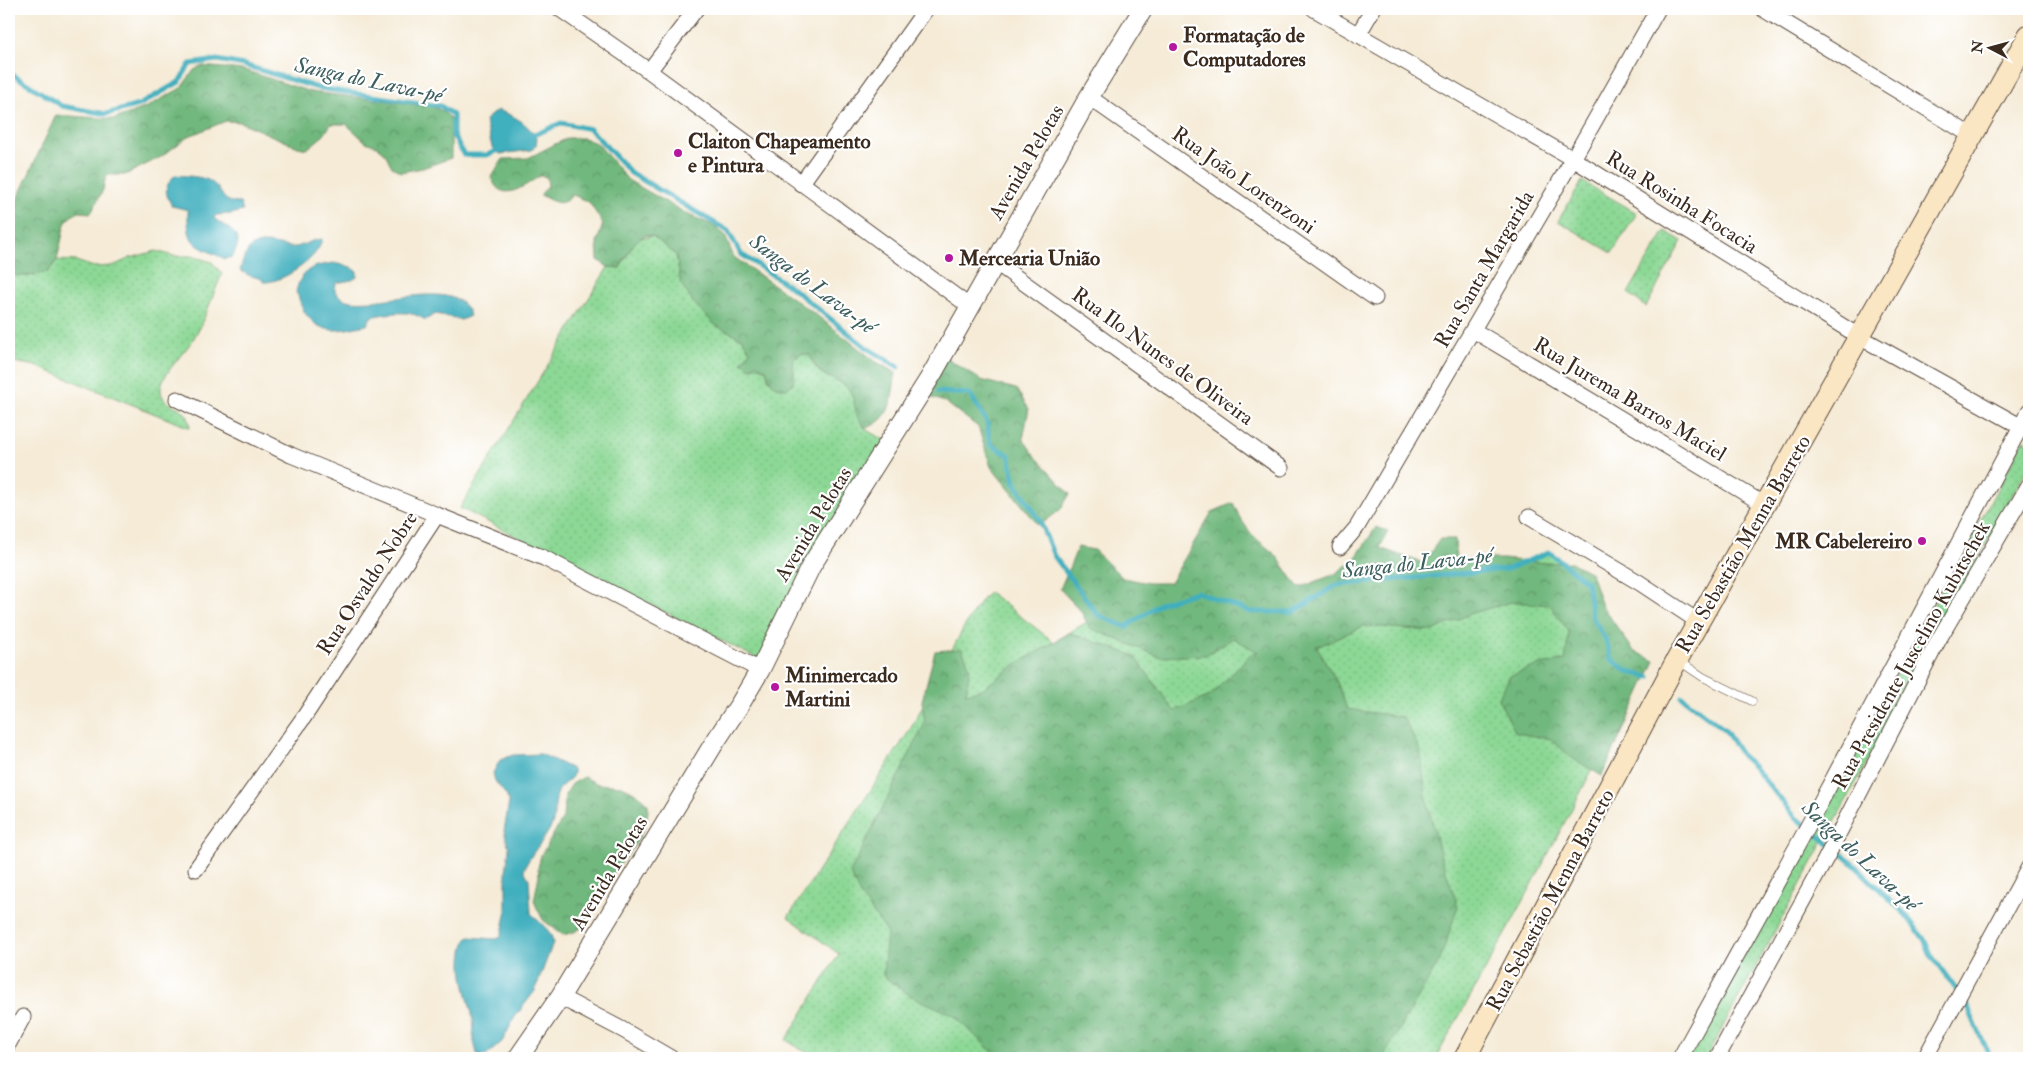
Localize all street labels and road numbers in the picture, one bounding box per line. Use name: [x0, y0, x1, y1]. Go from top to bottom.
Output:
street label: Avenida Pelotas: [982, 100, 1070, 226]
street label: Rua João Lorenzoni: [1167, 121, 1321, 240]
street label: Rua Rosinha Focacia: [1601, 145, 1763, 260]
street label: Rua Santa Margarida: [1428, 185, 1541, 353]
street label: Rua Ilo Nunes de Oliveira: [1066, 281, 1259, 432]
street label: Rua Jurema Barros Maciel: [1528, 331, 1732, 468]
street label: Rua Sebastião Menna Barreto: [1670, 430, 1817, 658]
street label: Avenida Pelotas: [768, 462, 858, 587]
street label: Rua Osvaldo Nobre: [311, 506, 424, 660]
street label: Rua Presidente Juscelino Kubitschek: [1826, 516, 1997, 794]
street label: Rua Sebastião Menna Barreto: [1480, 784, 1621, 1016]
street label: Avenida Pelotas: [564, 811, 654, 936]

